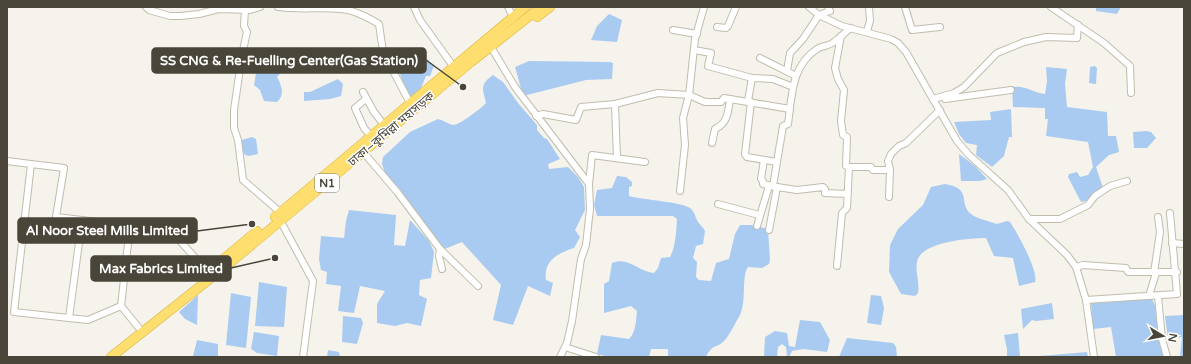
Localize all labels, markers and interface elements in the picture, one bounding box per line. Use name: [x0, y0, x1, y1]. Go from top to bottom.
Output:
callout: SS CNG & Re-Fuelling Center(Gas Station): [152, 48, 426, 73]
text: SS CNG & Re-Fuelling Center(Gas Station): [160, 53, 418, 69]
street label: ঢাকা–কুমিল্লা মহাসড়ক: [344, 88, 438, 170]
road number: N1: [315, 174, 339, 192]
callout: Al Noor Steel Mills Limited: [18, 218, 197, 243]
text: Al Noor Steel Mills Limited: [26, 223, 188, 239]
callout: Max Fabrics Limited: [91, 256, 231, 281]
text: Max Fabrics Limited: [99, 261, 223, 277]
north arrow: [1143, 316, 1183, 356]
text: N: [1165, 332, 1180, 343]

